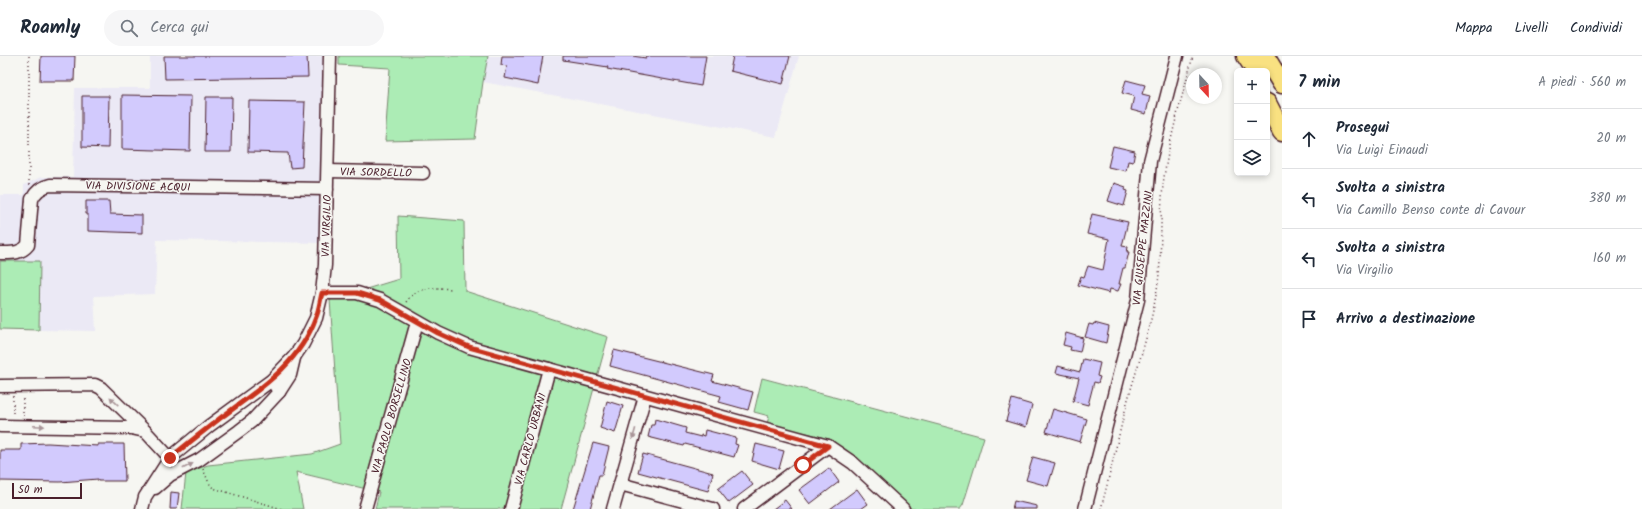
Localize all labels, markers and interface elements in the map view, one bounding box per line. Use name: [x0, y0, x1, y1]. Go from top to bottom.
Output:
search box: [104, 10, 384, 46]
text: Roamly: [20, 13, 80, 43]
text: Cerca qui: [150, 16, 209, 40]
icon: search: [118, 17, 140, 39]
text: Mappa: [1455, 17, 1493, 39]
text: Livelli: [1515, 17, 1548, 39]
text: Condividi: [1570, 17, 1622, 39]
north arrow: [1186, 68, 1222, 104]
map controls: [1234, 68, 1270, 176]
button: +: [1234, 68, 1270, 104]
text: 7 min: [1298, 69, 1340, 96]
text: A piedi · 560 m: [1538, 72, 1626, 93]
button: −: [1234, 104, 1270, 140]
text: Prosegui: [1336, 116, 1389, 140]
icon: ahead: [1298, 128, 1320, 150]
text: 20 m: [1596, 128, 1626, 149]
button: layers: [1234, 140, 1270, 176]
text: Via Luigi Einaudi: [1336, 140, 1428, 161]
street label: VIA SORDELLO: [340, 163, 412, 183]
text: Svolta a sinistra: [1336, 176, 1445, 200]
street label: VIA DIVISIONE ACQUI: [85, 177, 190, 197]
icon: left: [1298, 188, 1320, 210]
text: 380 m: [1589, 188, 1626, 209]
street label: VIA GIUSEPPE MAZZINI: [1128, 190, 1158, 306]
street label: VIA VIRGILIO: [317, 194, 337, 258]
text: Via Camillo Benso conte di Cavour: [1336, 200, 1525, 221]
text: Svolta a sinistra: [1336, 236, 1445, 260]
icon: left: [1298, 248, 1320, 270]
text: 160 m: [1593, 248, 1626, 269]
text: Via Virgilio: [1336, 260, 1393, 281]
text: Arrivo a destinazione: [1336, 307, 1475, 331]
icon: arrive: [1298, 308, 1320, 330]
street label: VIA PAOLO BORSELLINO: [367, 356, 417, 476]
street label: VIA CARLO URBANI: [510, 391, 552, 487]
one-way arrow: [109, 396, 119, 406]
one-way arrow: [33, 423, 45, 430]
one-way arrow: [631, 428, 637, 440]
route end: [161, 449, 179, 467]
route start: [794, 456, 812, 474]
one-way arrow: [182, 462, 194, 469]
scale bar: [12, 481, 82, 500]
text: 50 m: [18, 481, 43, 499]

